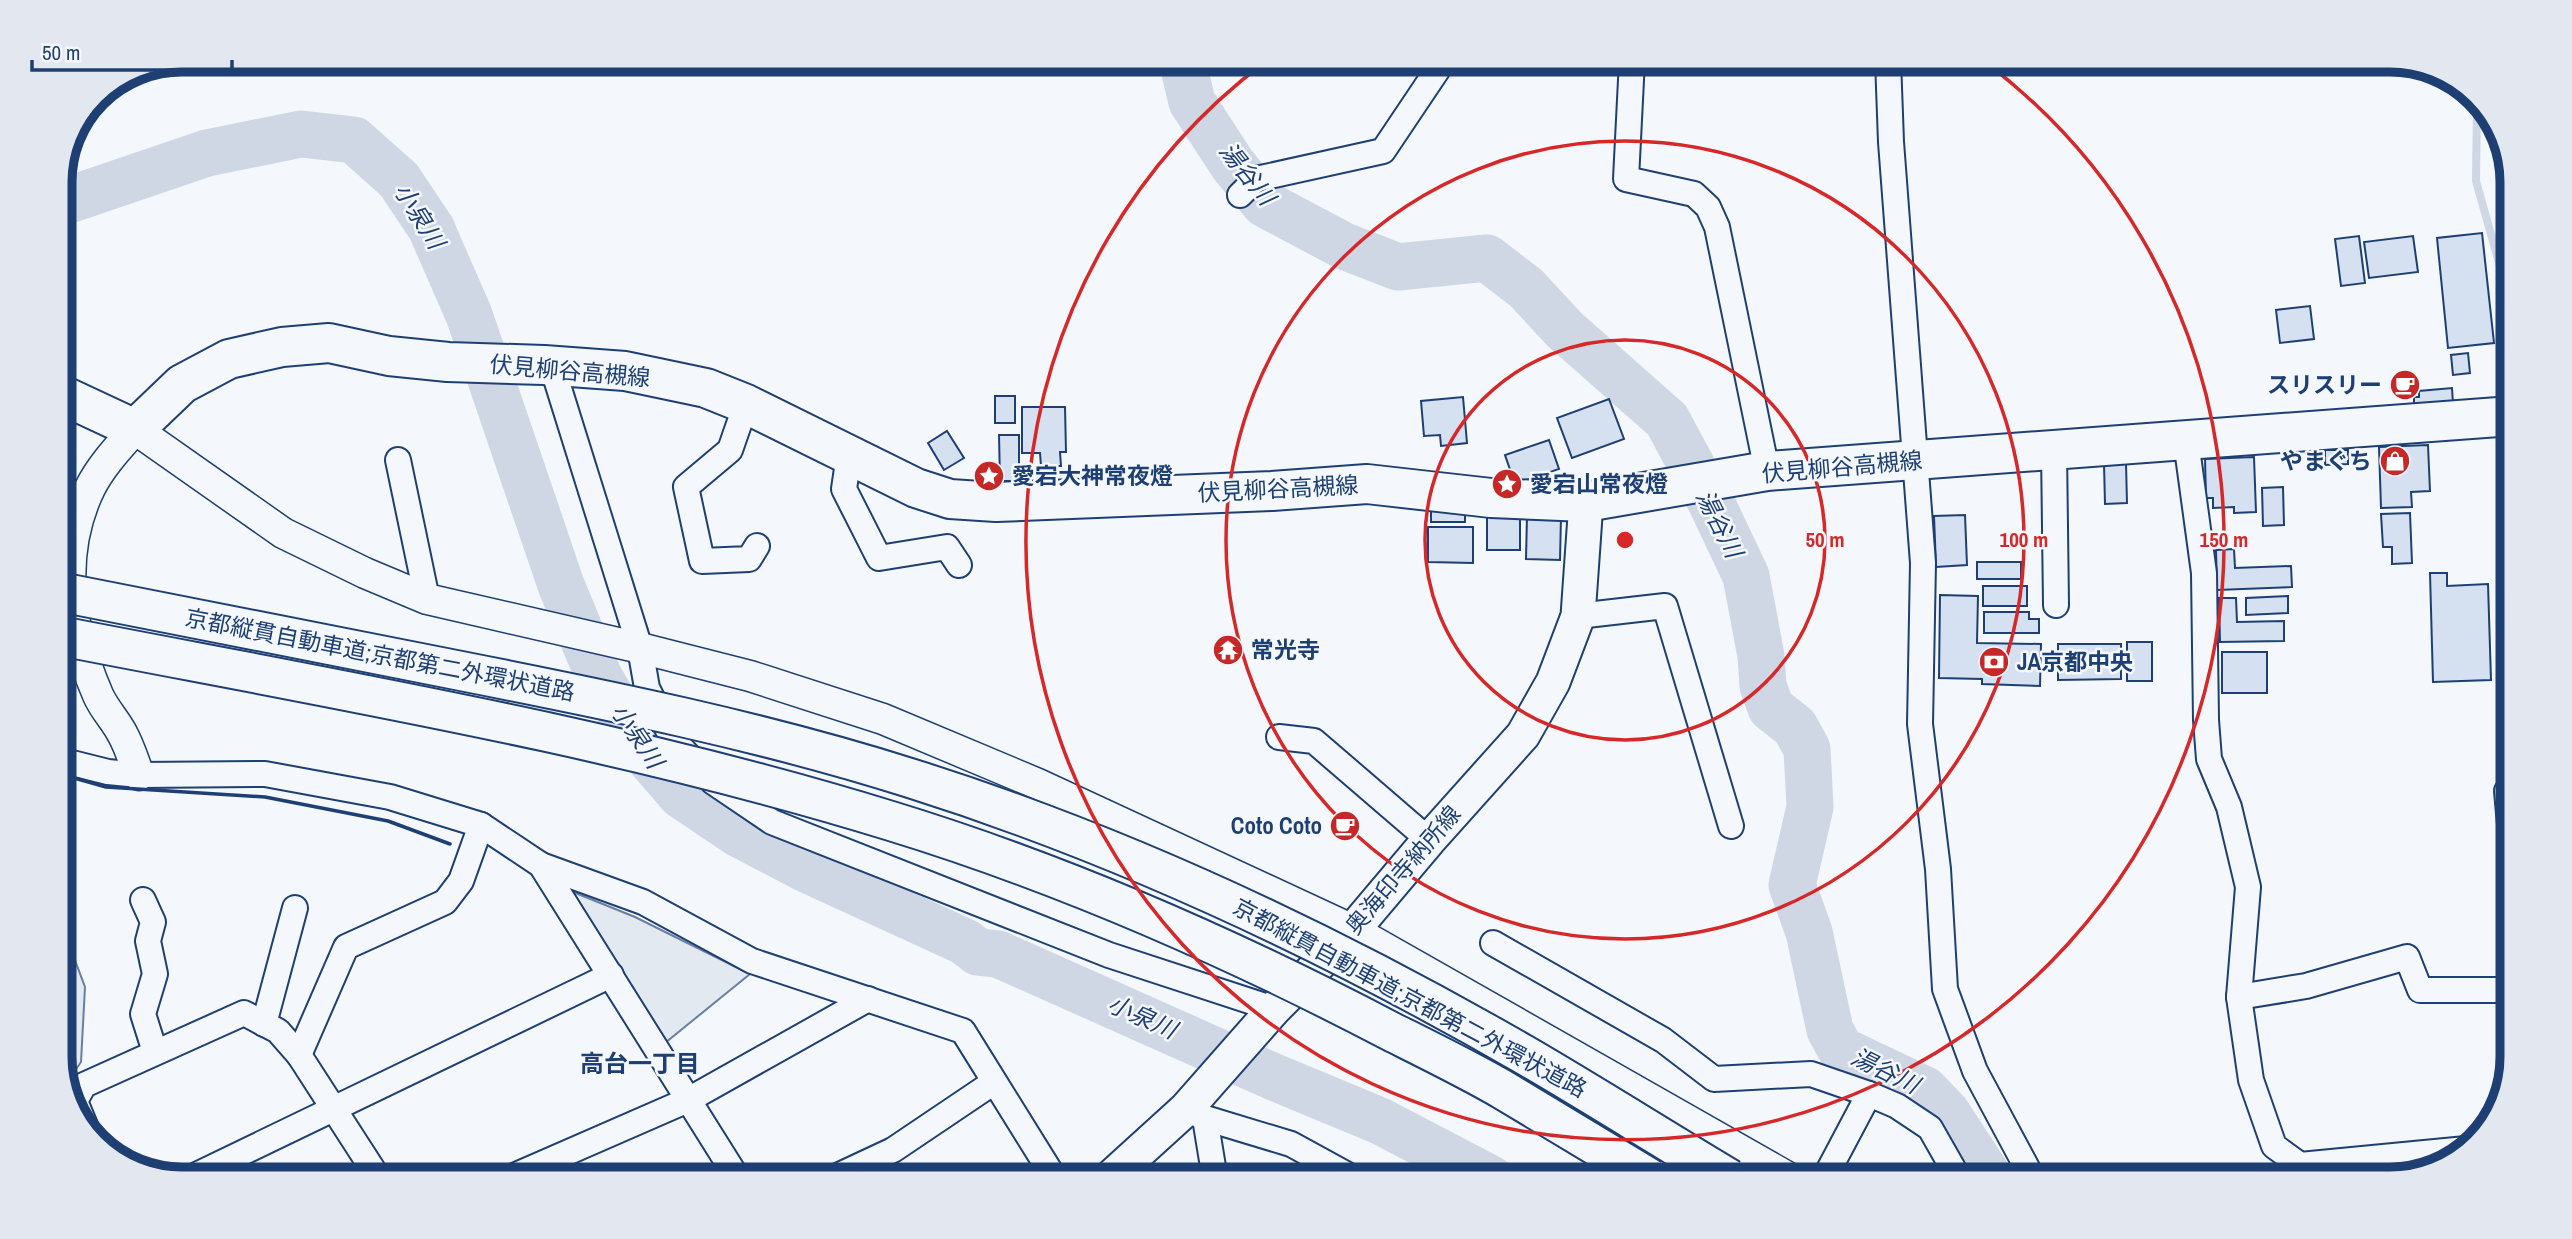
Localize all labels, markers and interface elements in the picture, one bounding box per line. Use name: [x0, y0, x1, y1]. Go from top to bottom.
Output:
scale bar: [32, 28, 231, 72]
text: 50 m: [42, 38, 80, 67]
water label: 湯谷川: [1213, 135, 1285, 214]
water label: 小泉川: [387, 176, 454, 257]
street label: 伏見柳谷高槻線: [488, 348, 652, 393]
cafe icon: スリスリー: [2388, 368, 2422, 402]
place label: スリスリー: [2267, 369, 2382, 400]
street label: 伏見柳谷高槻線: [1760, 444, 1924, 489]
shop icon: やまぐち: [2378, 444, 2412, 478]
place label: やまぐち: [2280, 445, 2372, 476]
place icon: 愛宕大神常夜燈: [972, 459, 1006, 493]
place label: 愛宕大神常夜燈: [1012, 460, 1173, 491]
place icon: 愛宕山常夜燈: [1490, 467, 1524, 501]
place label: 愛宕山常夜燈: [1530, 468, 1668, 499]
street label: 伏見柳谷高槻線: [1197, 469, 1359, 508]
water label: 湯谷川: [1689, 484, 1752, 566]
text: 50 m: [1805, 525, 1845, 554]
text: 100 m: [2000, 525, 2048, 554]
text: 150 m: [2200, 525, 2248, 554]
centre of rings: [1613, 528, 1637, 552]
street label: 京都縦貫自動車道;京都第二外環状道路: [183, 601, 578, 708]
temple icon: 常光寺: [1211, 633, 1245, 667]
place label: 常光寺: [1251, 634, 1320, 665]
bank icon: JA京都中央: [1977, 645, 2011, 679]
place label: JA京都中央: [2017, 646, 2133, 677]
water label: 小泉川: [604, 697, 673, 777]
street label: 奥海印寺納所線: [1338, 799, 1467, 941]
cafe icon: Coto Coto: [1328, 809, 1362, 843]
place label: Coto Coto: [1231, 810, 1322, 841]
street label: 京都縦貫自動車道;京都第二外環状道路: [1228, 891, 1592, 1104]
water label: 小泉川: [1103, 987, 1185, 1047]
water label: 湯谷川: [1846, 1040, 1928, 1102]
district label: 高台一丁目: [580, 1047, 700, 1079]

